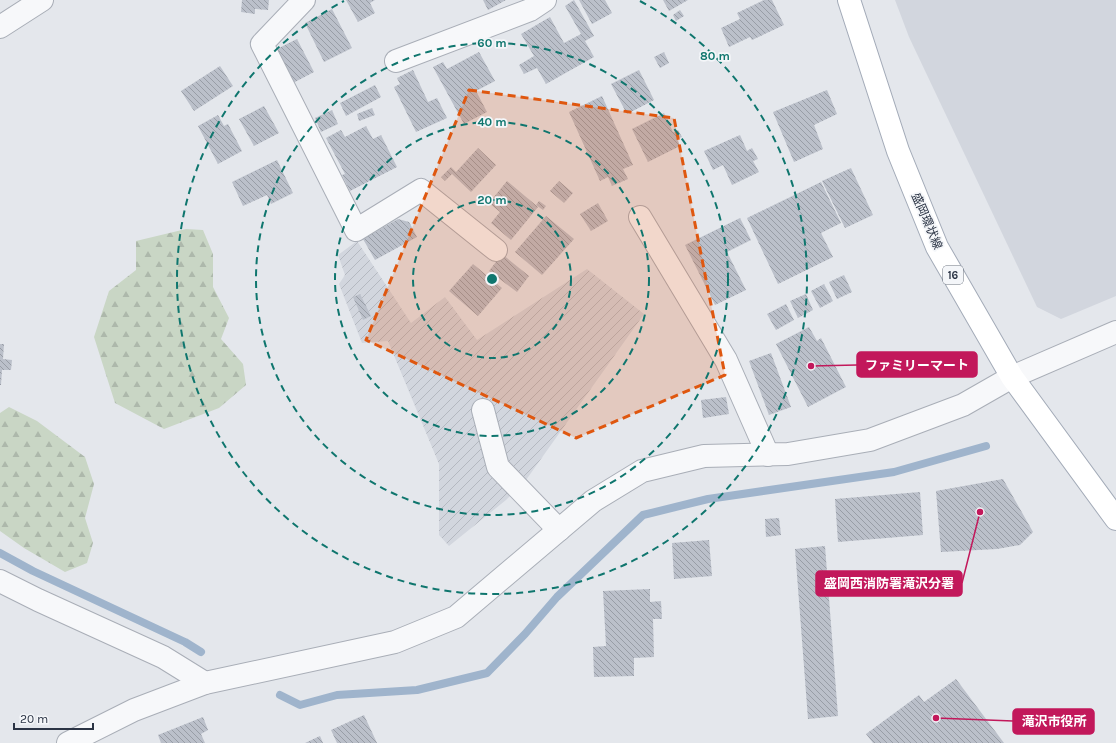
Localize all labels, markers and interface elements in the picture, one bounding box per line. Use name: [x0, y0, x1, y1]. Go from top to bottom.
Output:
text: 60 m: [477, 36, 507, 50]
text: 80 m: [700, 49, 730, 63]
text: 40 m: [477, 115, 507, 129]
street label: 盛岡環状線: [909, 191, 945, 251]
text: 20 m: [477, 193, 507, 207]
road number: 16: [943, 266, 963, 284]
centre of rings: [485, 272, 499, 286]
callout: ファミリーマート: [857, 352, 977, 377]
text: ファミリーマート: [865, 358, 969, 373]
callout: 盛岡西消防署滝沢分署: [816, 571, 962, 596]
text: 盛岡西消防署滝沢分署: [824, 576, 954, 591]
scale bar: [14, 705, 93, 731]
callout: 滝沢市役所: [1013, 709, 1094, 734]
text: 20 m: [20, 712, 48, 726]
text: 滝沢市役所: [1021, 714, 1087, 729]

